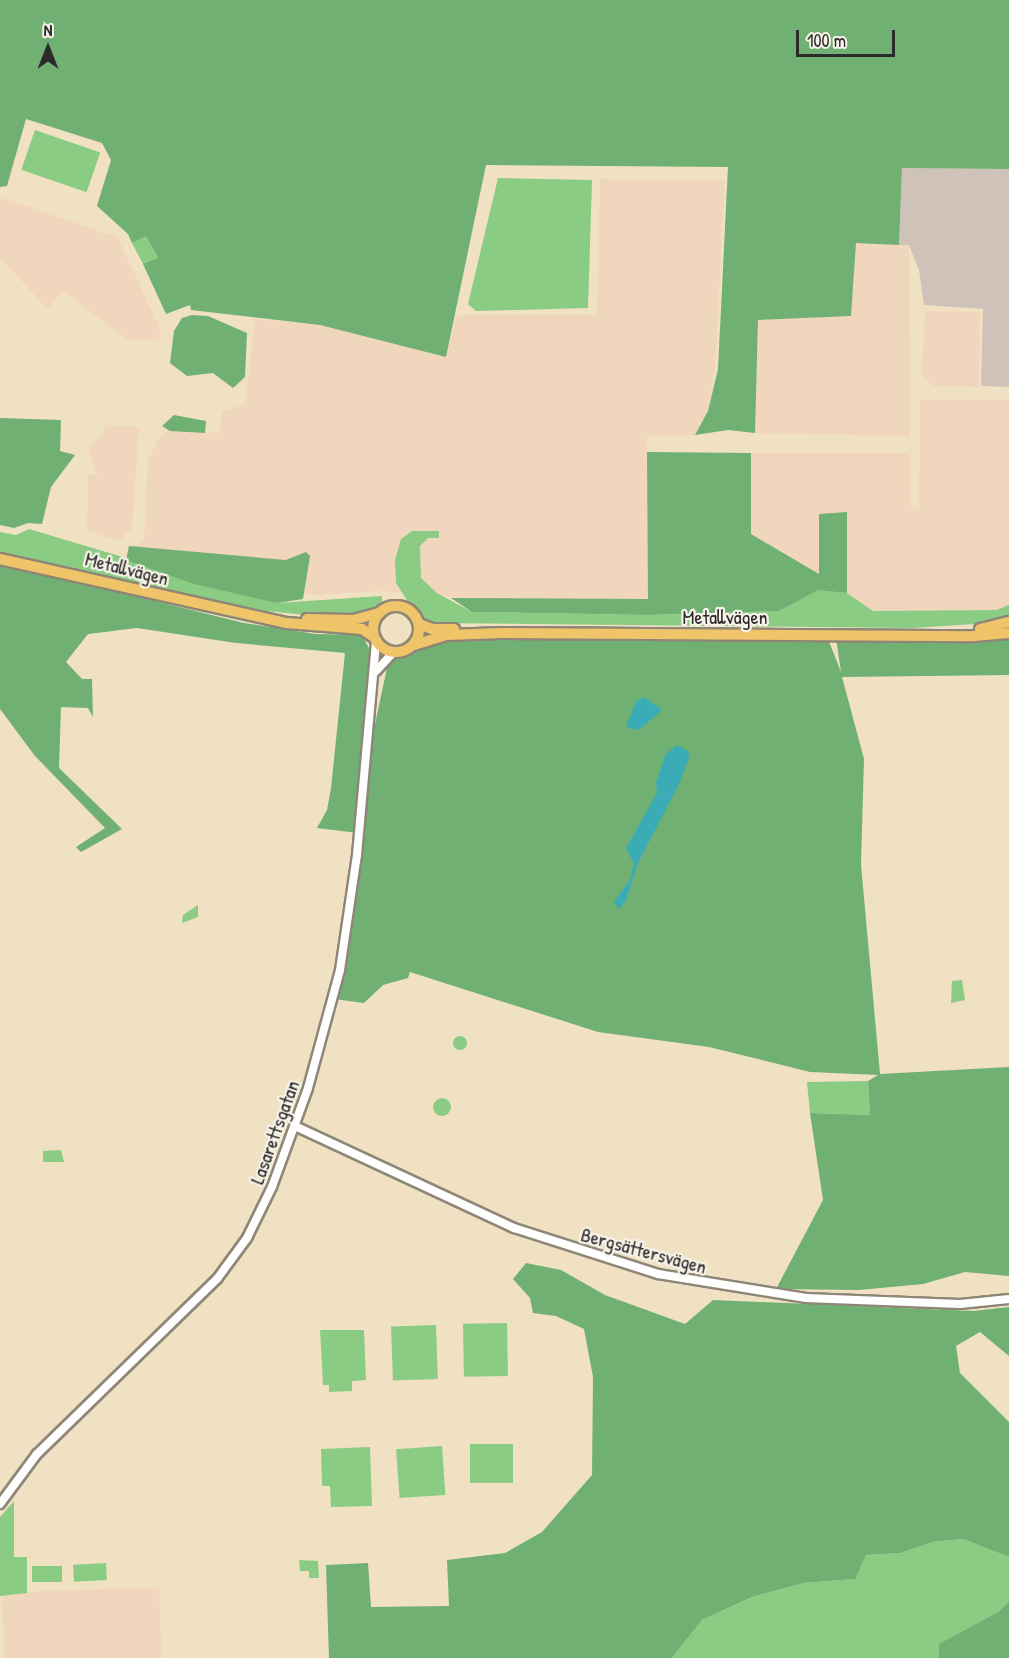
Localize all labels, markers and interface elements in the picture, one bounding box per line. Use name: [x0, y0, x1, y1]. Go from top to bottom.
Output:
north arrow: [18, 18, 78, 78]
scale bar: [799, 18, 898, 56]
text: N: [44, 19, 52, 41]
text: 100 m: [807, 28, 846, 53]
street label: Metallvägen: [83, 546, 171, 590]
street label: Metallvägen: [683, 604, 767, 628]
street label: Lasarettsgatan: [244, 1077, 304, 1187]
street label: Bergsättersvägen: [579, 1222, 709, 1278]

